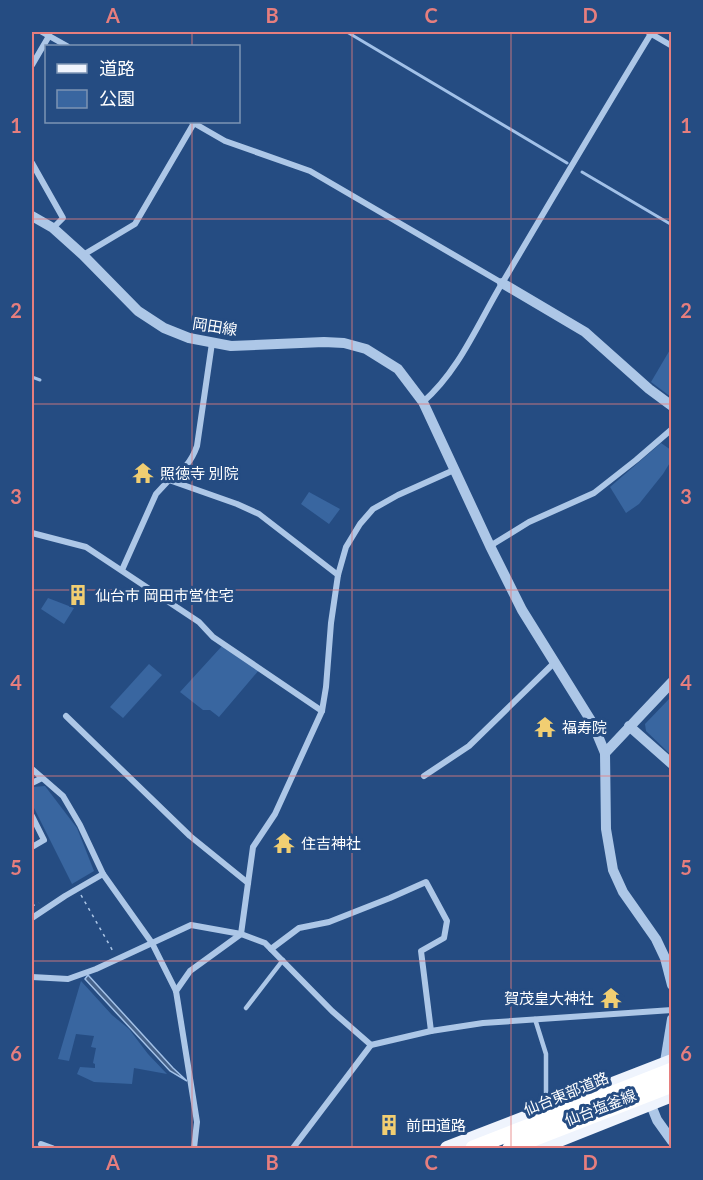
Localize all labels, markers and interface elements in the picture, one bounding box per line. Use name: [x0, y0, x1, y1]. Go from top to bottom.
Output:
text: A: [105, 3, 120, 27]
text: B: [265, 3, 279, 27]
text: C: [424, 3, 438, 27]
text: D: [582, 3, 598, 27]
legend: [45, 45, 240, 123]
text: 道路: [99, 57, 135, 79]
text: 公園: [99, 87, 135, 109]
text: 1: [10, 113, 22, 137]
text: 1: [680, 113, 692, 137]
text: 2: [10, 298, 22, 322]
text: 2: [680, 298, 692, 322]
street label: 岡田線: [191, 314, 239, 338]
temple icon: 照徳寺 別院: [131, 461, 155, 485]
place label: 照徳寺 別院: [160, 464, 239, 482]
text: 3: [10, 484, 22, 508]
text: 3: [680, 484, 692, 508]
building icon: 仙台市 岡田市営住宅: [66, 583, 90, 607]
place label: 仙台市 岡田市営住宅: [95, 586, 234, 604]
text: 4: [10, 670, 22, 694]
text: 4: [680, 670, 692, 694]
temple icon: 福寿院: [533, 715, 557, 739]
place label: 福寿院: [562, 718, 607, 736]
temple icon: 住吉神社: [272, 831, 296, 855]
place label: 住吉神社: [301, 834, 361, 852]
text: 5: [10, 855, 22, 879]
text: 5: [680, 855, 692, 879]
temple icon: 賀茂皇大神社: [599, 986, 623, 1010]
place label: 賀茂皇大神社: [504, 989, 594, 1007]
text: 6: [10, 1041, 22, 1065]
text: 6: [680, 1041, 692, 1065]
street label: 仙台東部道路: [521, 1068, 611, 1118]
street label: 仙台塩釜線: [562, 1085, 638, 1129]
building icon: 前田道路: [377, 1113, 401, 1137]
place label: 前田道路: [406, 1116, 466, 1134]
text: A: [105, 1150, 120, 1174]
text: B: [265, 1150, 279, 1174]
text: C: [424, 1150, 438, 1174]
text: D: [582, 1150, 598, 1174]

